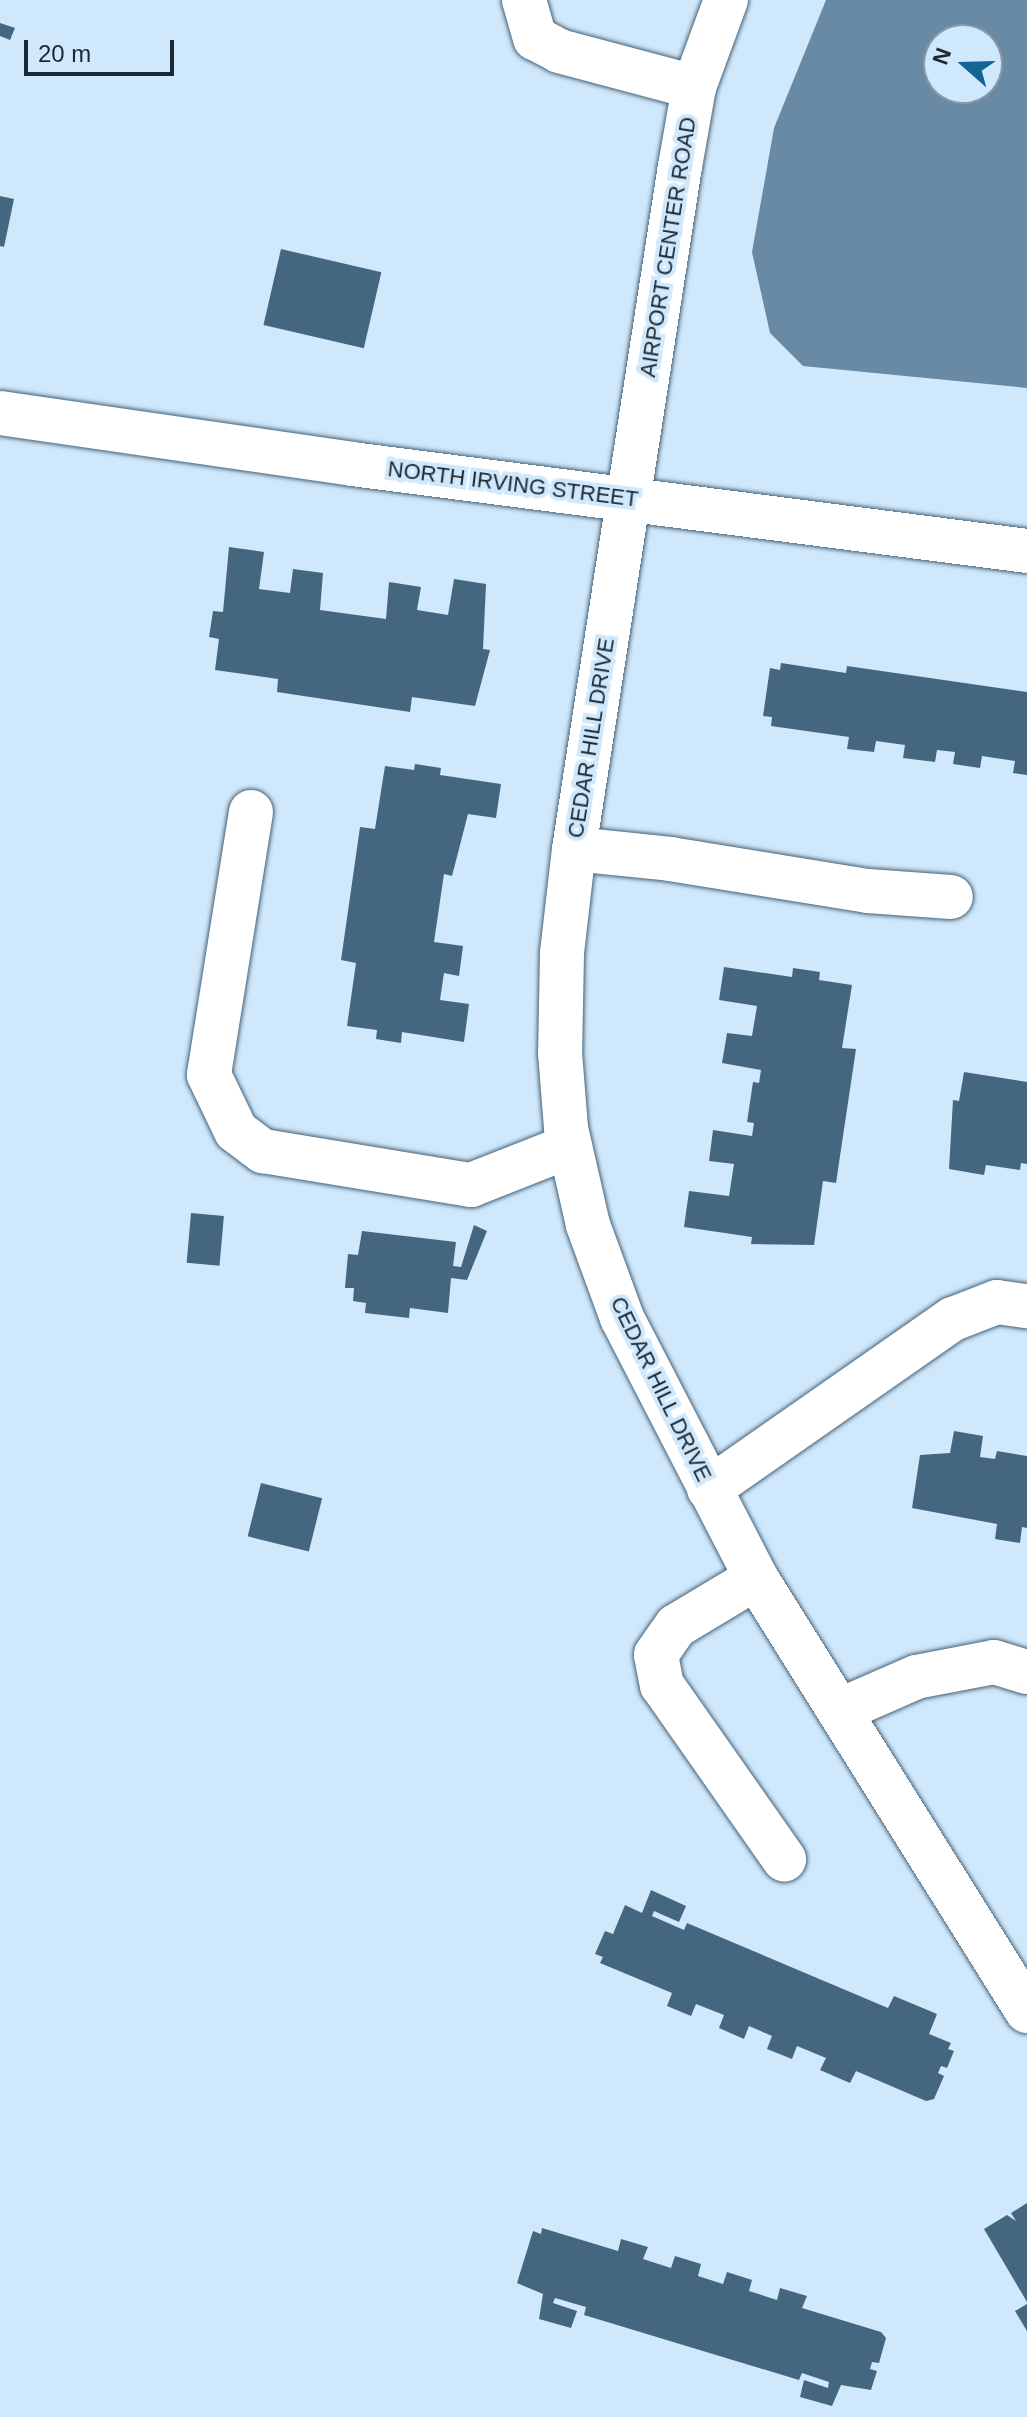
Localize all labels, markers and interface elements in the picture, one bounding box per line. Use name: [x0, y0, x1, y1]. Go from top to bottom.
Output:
scale bar: [28, 24, 178, 74]
north arrow: [923, 24, 1003, 104]
text: 20 m: [38, 40, 91, 67]
text: N: [927, 45, 956, 68]
street label: AIRPORT CENTER ROAD: [634, 115, 702, 379]
street label: NORTH IRVING STREET: [386, 456, 640, 512]
street label: CEDAR HILL DRIVE: [562, 636, 620, 840]
street label: CEDAR HILL DRIVE: [605, 1292, 717, 1486]

